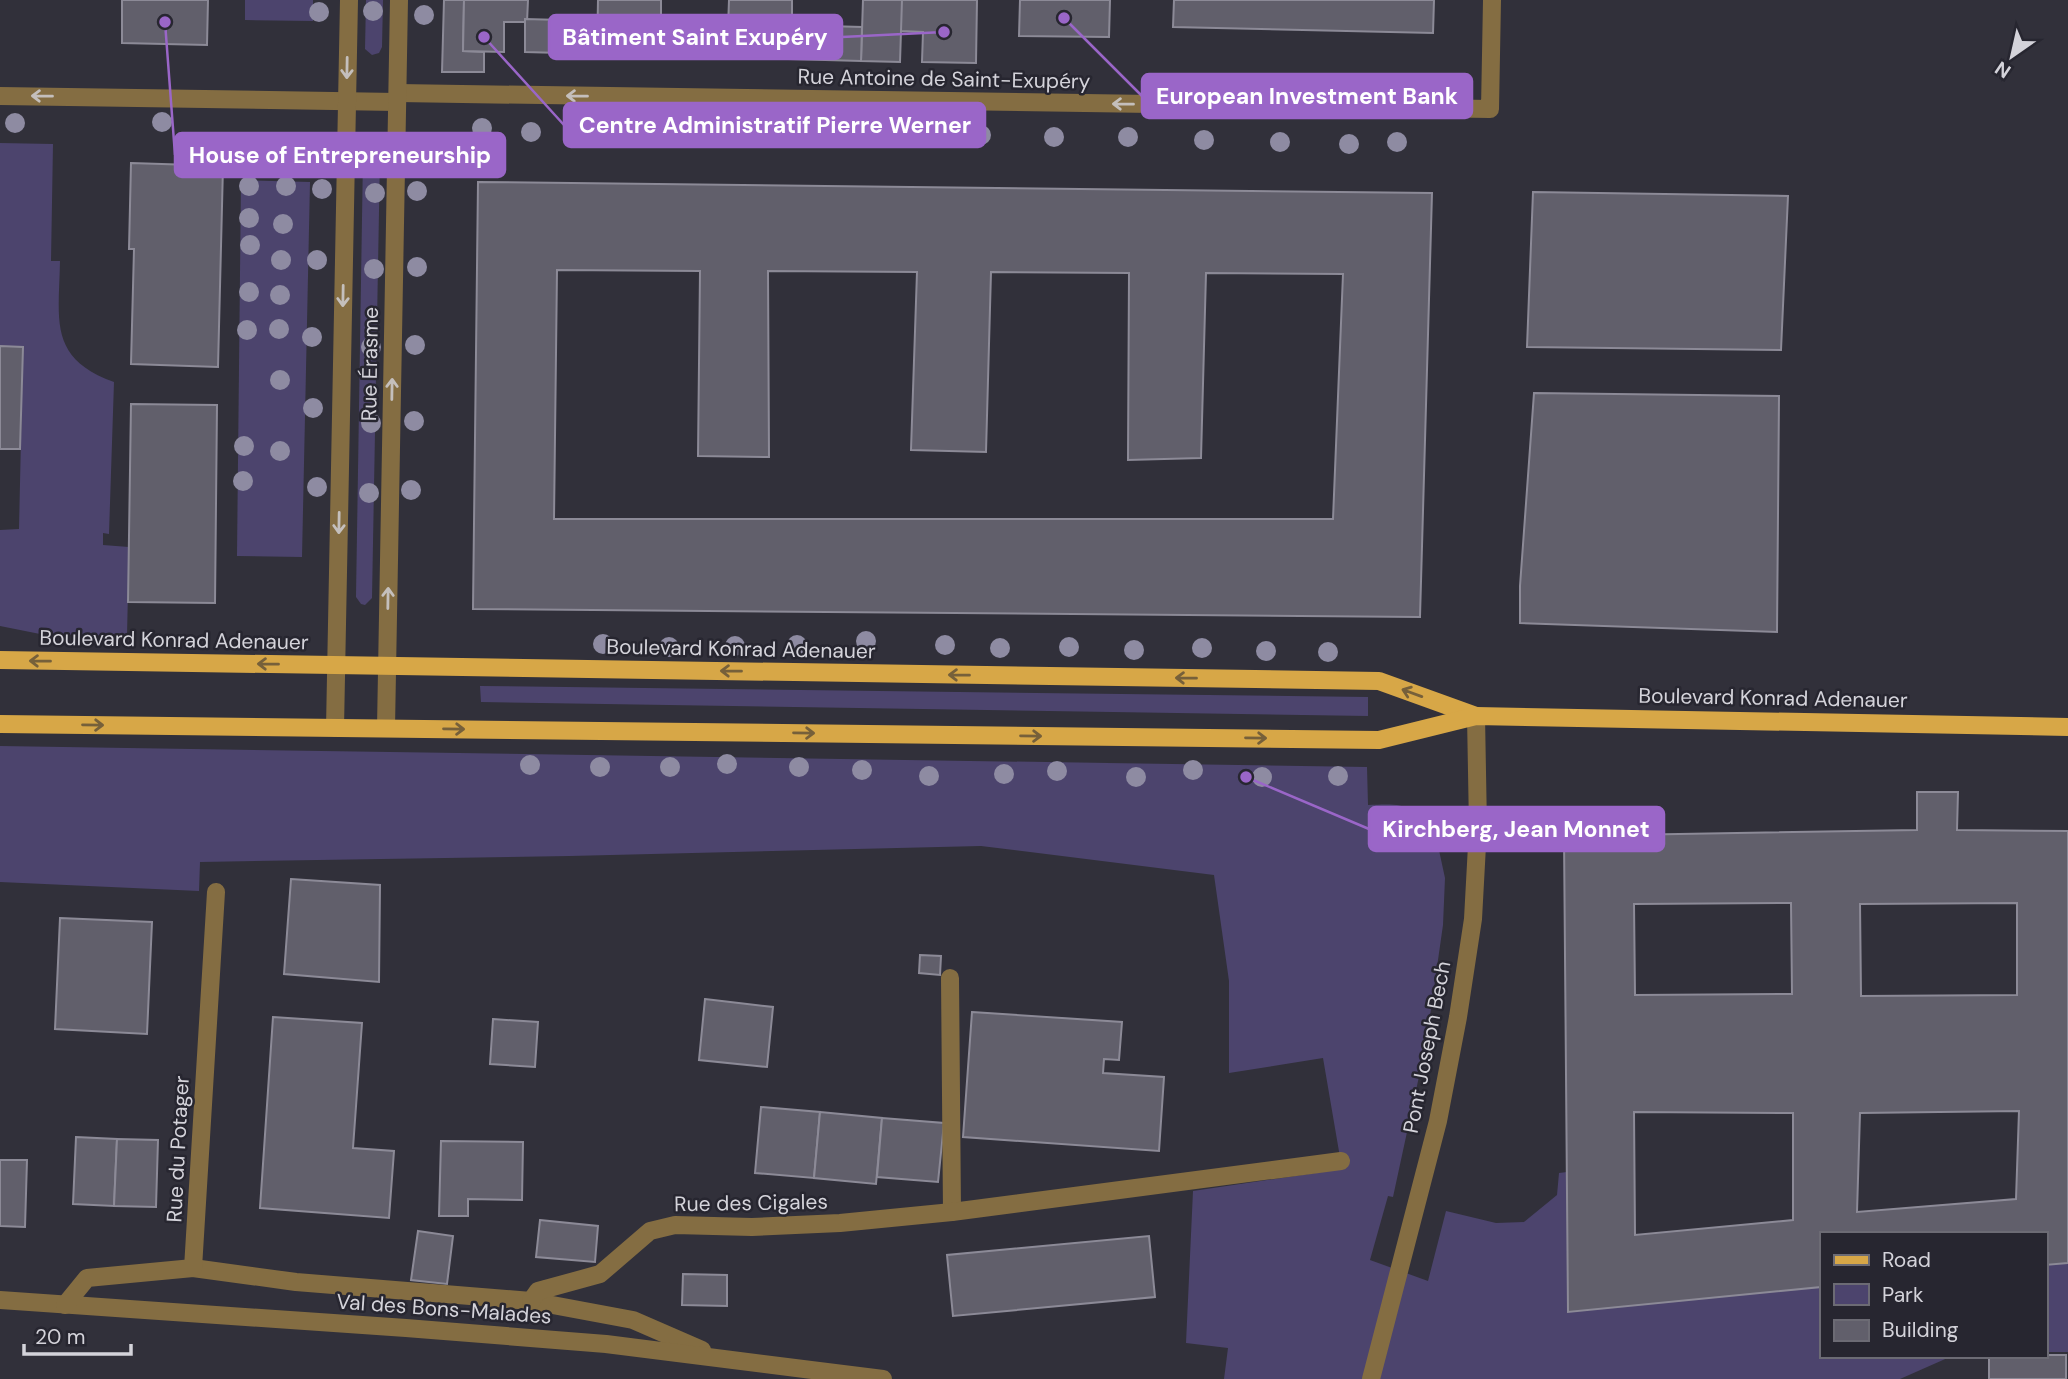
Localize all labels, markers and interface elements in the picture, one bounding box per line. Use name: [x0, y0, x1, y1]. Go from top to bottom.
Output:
callout: Bâtiment Saint Exupéry: [549, 15, 842, 59]
north arrow: [1977, 21, 2047, 91]
text: Bâtiment Saint Exupéry: [562, 22, 828, 52]
text: N: [1990, 55, 2016, 84]
one-way arrow: [341, 56, 354, 79]
street label: Rue Antoine de Saint-Exupéry: [797, 62, 1091, 96]
callout: European Investment Bank: [1142, 74, 1472, 118]
text: European Investment Bank: [1156, 81, 1458, 111]
one-way arrow: [30, 89, 53, 103]
one-way arrow: [566, 89, 589, 103]
one-way arrow: [1111, 97, 1134, 111]
callout: Centre Administratif Pierre Werner: [564, 103, 985, 147]
text: Centre Administratif Pierre Werner: [579, 110, 971, 140]
callout: House of Entrepreneurship: [175, 133, 505, 177]
text: House of Entrepreneurship: [189, 140, 491, 170]
one-way arrow: [336, 284, 350, 307]
street label: Rue Érasme: [355, 307, 385, 421]
one-way arrow: [385, 378, 399, 401]
one-way arrow: [332, 511, 345, 534]
one-way arrow: [382, 587, 395, 610]
street label: Boulevard Konrad Adenauer: [39, 624, 309, 656]
street label: Boulevard Konrad Adenauer: [606, 633, 876, 665]
one-way arrow: [29, 654, 52, 668]
one-way arrow: [257, 658, 280, 671]
one-way arrow: [720, 664, 743, 678]
one-way arrow: [948, 668, 971, 682]
one-way arrow: [1175, 671, 1198, 685]
street label: Boulevard Konrad Adenauer: [1638, 682, 1908, 714]
one-way arrow: [1401, 686, 1423, 698]
one-way arrow: [81, 718, 104, 732]
one-way arrow: [442, 722, 465, 736]
one-way arrow: [792, 726, 815, 740]
one-way arrow: [1020, 729, 1043, 743]
one-way arrow: [1244, 731, 1267, 745]
callout: Kirchberg, Jean Monnet: [1369, 807, 1664, 851]
text: Kirchberg, Jean Monnet: [1382, 814, 1650, 844]
street label: Pont Joseph Bech: [1397, 959, 1457, 1135]
street label: Rue du Potager: [160, 1075, 196, 1223]
street label: Rue des Cigales: [674, 1188, 828, 1218]
legend: [1820, 1232, 2047, 1358]
text: Road: [1882, 1246, 1931, 1274]
text: Park: [1882, 1281, 1924, 1309]
street label: Val des Bons-Malades: [335, 1288, 553, 1330]
scale bar: [24, 1312, 131, 1356]
text: Building: [1882, 1316, 1959, 1344]
text: 20 m: [35, 1323, 86, 1351]

